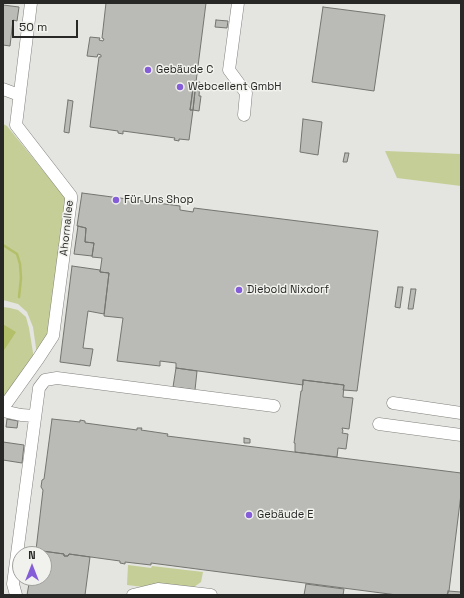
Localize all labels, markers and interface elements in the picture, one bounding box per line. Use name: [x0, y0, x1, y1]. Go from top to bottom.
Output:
scale bar: [14, 12, 80, 38]
text: 50 m: [19, 19, 47, 35]
place label: Gebäude C: [156, 63, 213, 77]
marker: Gebäude C: [143, 65, 153, 75]
place label: Webcellent GmbH: [188, 80, 282, 94]
marker: Webcellent GmbH: [175, 82, 185, 92]
place label: Für Uns Shop: [124, 193, 194, 207]
marker: Für Uns Shop: [111, 195, 121, 205]
street label: Ahornallee: [58, 199, 76, 257]
place label: Diebold Nixdorf: [247, 283, 329, 297]
marker: Diebold Nixdorf: [234, 285, 244, 295]
place label: Gebäude E: [257, 508, 313, 522]
marker: Gebäude E: [244, 510, 254, 520]
north arrow: [12, 546, 52, 586]
text: N: [28, 548, 36, 562]

